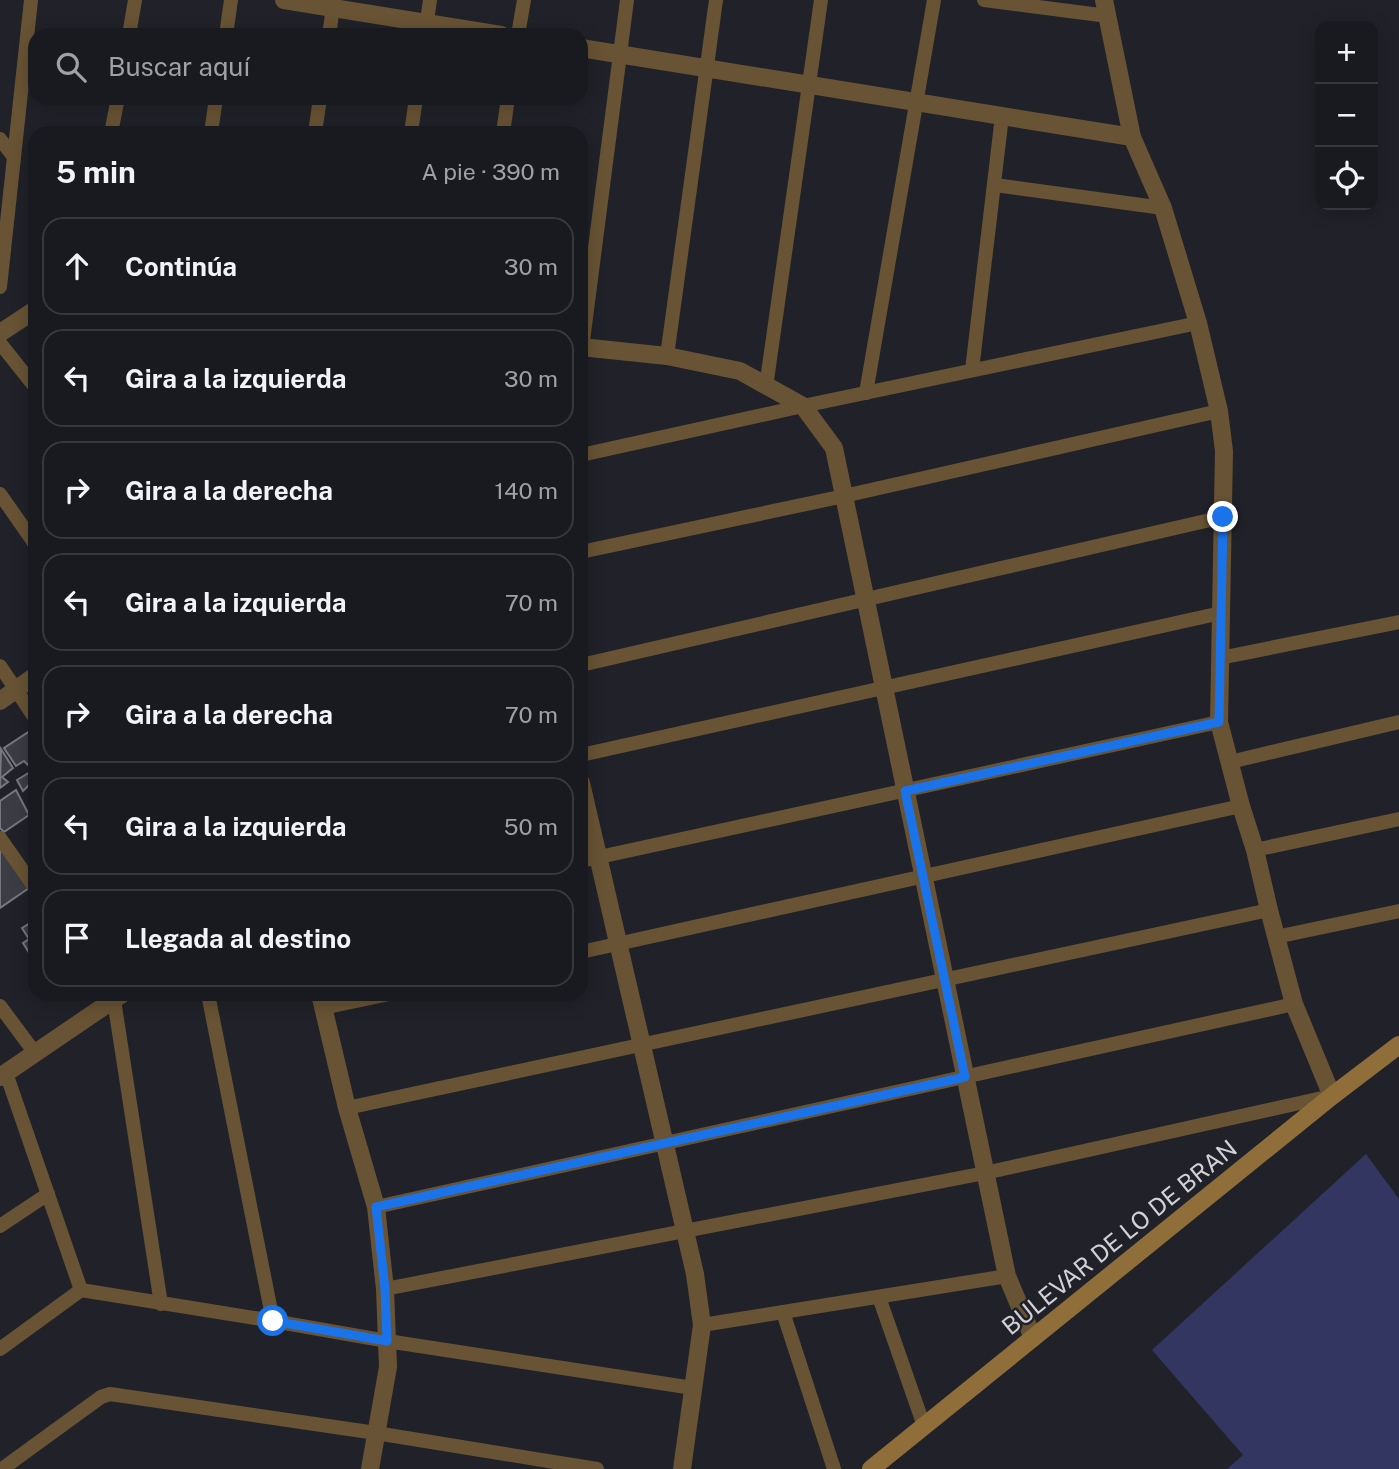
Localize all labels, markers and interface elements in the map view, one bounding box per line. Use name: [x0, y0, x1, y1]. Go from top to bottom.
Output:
map controls: [1315, 21, 1378, 210]
button: +: [1315, 21, 1378, 84]
search box: [28, 28, 588, 105]
icon: search: [52, 48, 90, 86]
text: Buscar aquí: [108, 51, 250, 82]
button: −: [1315, 84, 1378, 147]
button: locate: [1315, 147, 1378, 210]
text: 5 min: [56, 154, 136, 190]
text: A pie · 390 m: [421, 158, 560, 185]
icon: ahead: [58, 247, 96, 285]
text: Continúa: [125, 251, 237, 282]
text: 30 m: [504, 253, 558, 280]
icon: left: [58, 359, 96, 397]
text: Gira a la izquierda: [125, 363, 347, 394]
text: 30 m: [504, 365, 558, 392]
icon: right: [58, 471, 96, 509]
text: Gira a la derecha: [125, 475, 333, 506]
text: 140 m: [495, 477, 558, 504]
route end: [1207, 501, 1238, 532]
icon: left: [58, 583, 96, 621]
text: Gira a la izquierda: [125, 587, 347, 618]
text: 70 m: [505, 589, 558, 616]
icon: right: [58, 695, 96, 733]
text: Gira a la derecha: [125, 699, 333, 730]
text: 70 m: [505, 701, 558, 728]
icon: left: [58, 807, 96, 845]
text: Gira a la izquierda: [125, 811, 347, 842]
text: 50 m: [504, 813, 558, 840]
icon: arrive: [58, 919, 96, 957]
text: Llegada al destino: [125, 923, 351, 954]
street label: BULEVAR DE LO DE BRAN: [996, 1134, 1242, 1340]
route start: [257, 1305, 288, 1336]

